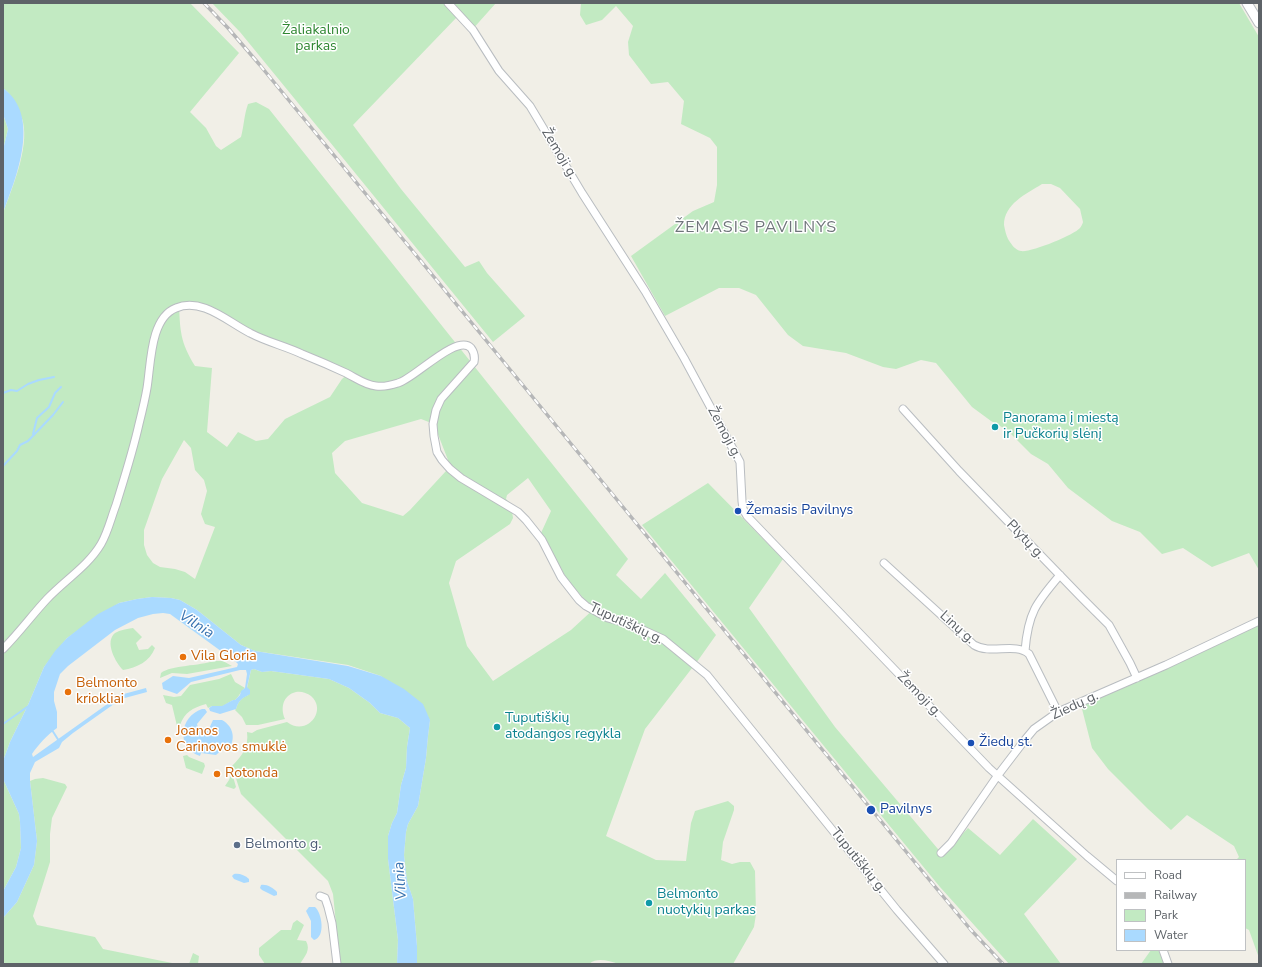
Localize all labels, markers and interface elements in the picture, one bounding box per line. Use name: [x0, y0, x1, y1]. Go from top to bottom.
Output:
park label: Žaliakalnio parkas: [282, 23, 350, 56]
street label: Žemoji g.: [537, 125, 581, 183]
district label: ŽEMASIS PAVILNYS: [675, 218, 837, 238]
street label: Žemoji g.: [703, 404, 745, 462]
place label: Panorama į miestą ir Pučkorių slėnį: [1003, 411, 1119, 444]
marker: Panorama į miestą ir Pučkorių slėnį: [990, 422, 1000, 432]
place label: Žemasis Pavilnys: [746, 503, 853, 519]
marker: Žemasis Pavilnys: [733, 506, 743, 516]
street label: Plytų g.: [1002, 517, 1048, 563]
street label: Tuputiškių g.: [587, 600, 665, 648]
water label: Vilnia: [175, 607, 217, 643]
street label: Linų g.: [936, 608, 978, 648]
place label: Vila Gloria: [191, 649, 257, 665]
marker: Vila Gloria: [178, 652, 188, 662]
street label: Žemoji g.: [893, 669, 945, 721]
place label: Belmonto kriokliai: [76, 676, 137, 708]
marker: Belmonto kriokliai: [63, 687, 73, 697]
street label: Žiedų g.: [1049, 688, 1101, 724]
place label: Tuputiškių atodangos regykla: [505, 711, 621, 744]
marker: Tuputiškių atodangos regykla: [492, 722, 502, 732]
place label: Joanos Carinovos smuklė: [176, 724, 287, 756]
marker: Joanos Carinovos smuklė: [163, 735, 173, 745]
place label: Žiedų st.: [979, 735, 1033, 751]
marker: Žiedų st.: [966, 738, 976, 748]
place label: Rotonda: [225, 766, 278, 782]
marker: Rotonda: [212, 769, 222, 779]
place label: Pavilnys: [880, 802, 932, 818]
marker: Pavilnys: [865, 804, 877, 816]
street label: Tuputiškių g.: [827, 825, 889, 897]
place label: Belmonto g.: [245, 837, 321, 853]
marker: Belmonto g.: [232, 840, 242, 850]
legend: [1116, 859, 1246, 951]
water label: Vilnia: [391, 861, 411, 901]
text: Road: [1154, 867, 1182, 883]
place label: Belmonto nuotykių parkas: [657, 887, 756, 920]
text: Railway: [1154, 887, 1197, 903]
marker: Belmonto nuotykių parkas: [644, 898, 654, 908]
text: Park: [1154, 907, 1178, 923]
text: Water: [1154, 927, 1188, 943]

